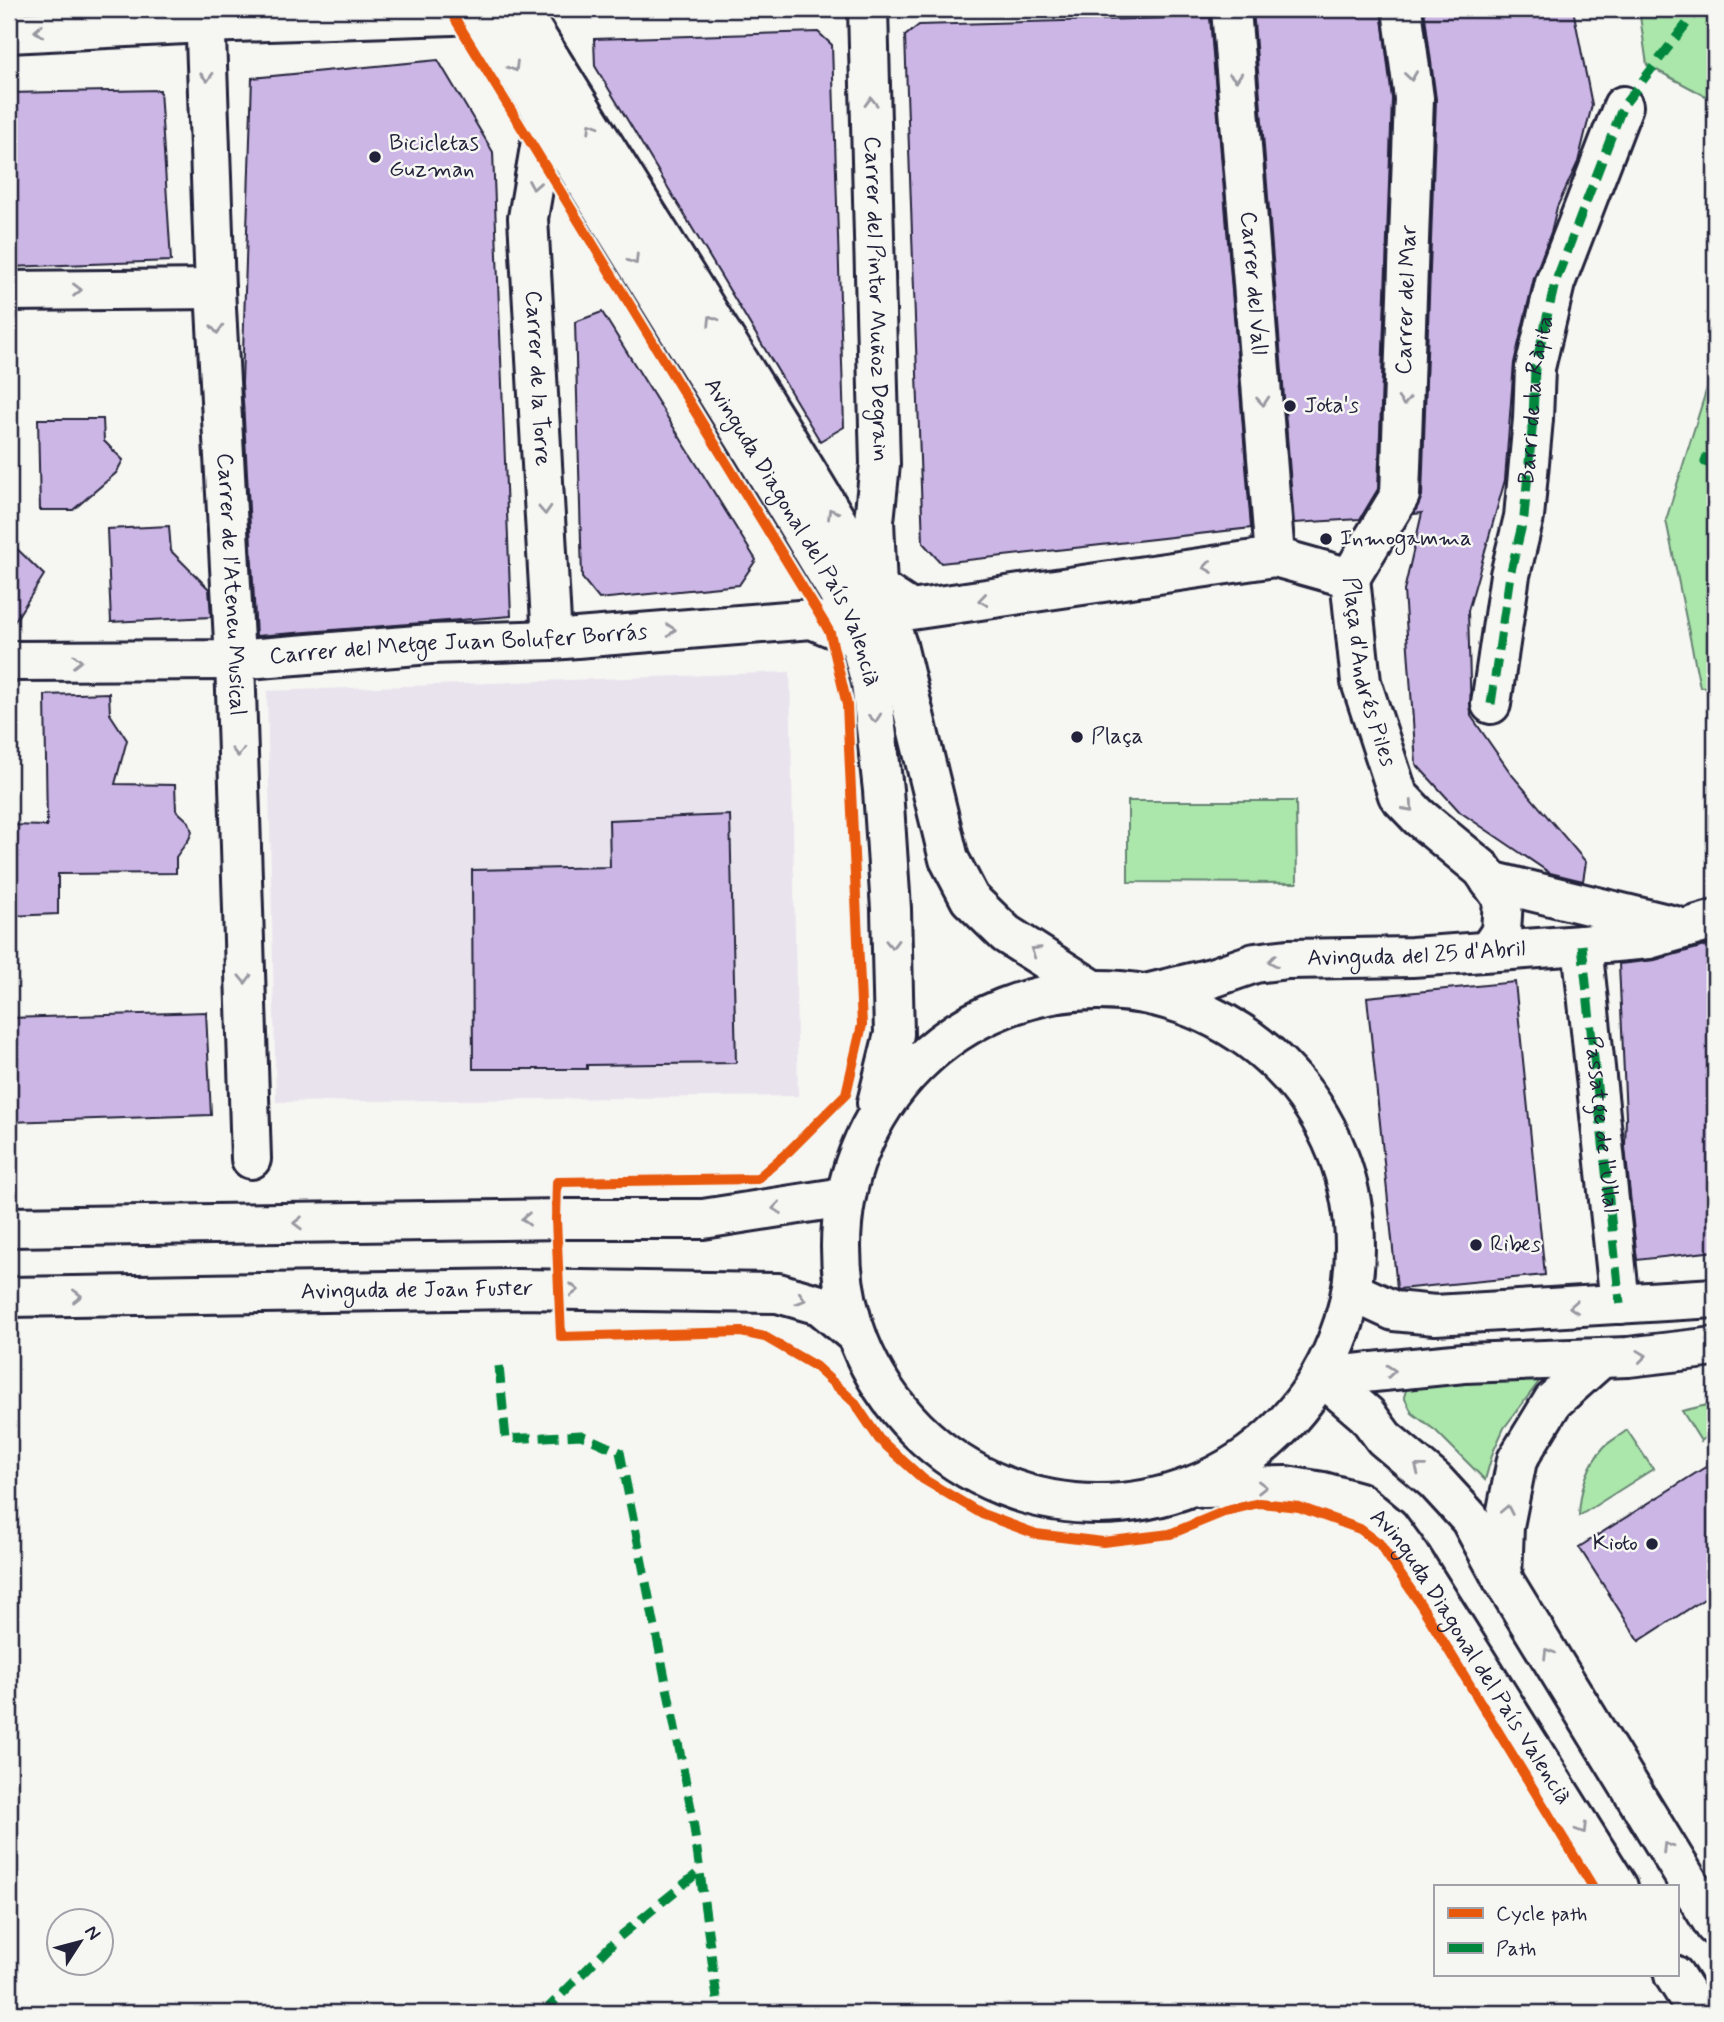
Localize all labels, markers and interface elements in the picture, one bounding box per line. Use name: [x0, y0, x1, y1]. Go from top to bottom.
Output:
one-way arrow: [34, 24, 45, 39]
one-way arrow: [506, 60, 519, 73]
one-way arrow: [1404, 70, 1419, 82]
one-way arrow: [199, 72, 215, 83]
one-way arrow: [1228, 72, 1243, 83]
one-way arrow: [863, 96, 878, 107]
one-way arrow: [588, 121, 601, 134]
place label: Bicicletas Guzman: [389, 129, 479, 185]
street label: Carrer del Pintor Muñoz Degrain: [856, 136, 895, 462]
marker: Bicicletas Guzman: [367, 149, 383, 165]
one-way arrow: [527, 180, 542, 191]
street label: Carrer del Vall: [1232, 210, 1274, 356]
street label: Carrer del Mar: [1389, 224, 1425, 375]
one-way arrow: [625, 253, 638, 266]
one-way arrow: [72, 283, 83, 298]
street label: Carrer de la Torre: [517, 290, 557, 467]
street label: Barri de la Ràpita: [1512, 312, 1562, 486]
one-way arrow: [708, 314, 721, 327]
one-way arrow: [209, 324, 224, 335]
street label: Avinguda Diagonal del País Valencià: [696, 372, 886, 690]
place label: Jota's: [1304, 391, 1359, 421]
one-way arrow: [1255, 396, 1270, 407]
one-way arrow: [1396, 396, 1411, 407]
marker: Jota's: [1282, 398, 1298, 414]
street label: Carrer de l'Ateneu Musical: [209, 452, 252, 716]
one-way arrow: [537, 505, 552, 516]
one-way arrow: [827, 508, 840, 521]
place label: Inmogamma: [1340, 524, 1472, 556]
marker: Inmogamma: [1318, 531, 1334, 547]
one-way arrow: [1202, 559, 1214, 574]
street label: Plaça d'Andrés Piles: [1335, 575, 1403, 771]
one-way arrow: [977, 592, 988, 607]
street label: Carrer del Metge Juan Bolufer Borrás: [268, 617, 649, 672]
one-way arrow: [666, 623, 677, 638]
one-way arrow: [72, 653, 83, 669]
one-way arrow: [868, 712, 883, 723]
place label: Plaça: [1091, 722, 1143, 752]
marker: Plaça: [1069, 729, 1085, 745]
one-way arrow: [230, 746, 245, 757]
one-way arrow: [1401, 799, 1413, 812]
street label: Avinguda del 25 d'Abril: [1307, 934, 1527, 975]
one-way arrow: [884, 940, 900, 950]
one-way arrow: [1029, 947, 1042, 960]
one-way arrow: [1267, 953, 1279, 968]
one-way arrow: [237, 974, 253, 985]
street label: Passatge de l'Ullal: [1577, 1034, 1625, 1214]
one-way arrow: [771, 1201, 783, 1216]
one-way arrow: [520, 1212, 531, 1227]
one-way arrow: [293, 1215, 303, 1231]
place label: Ribes: [1490, 1230, 1541, 1260]
marker: Ribes: [1468, 1237, 1484, 1253]
street label: Avinguda de Joan Fuster: [301, 1274, 534, 1309]
one-way arrow: [569, 1282, 580, 1298]
one-way arrow: [72, 1288, 83, 1304]
one-way arrow: [794, 1291, 806, 1306]
one-way arrow: [1568, 1299, 1579, 1314]
one-way arrow: [1636, 1348, 1648, 1363]
one-way arrow: [1385, 1364, 1396, 1379]
one-way arrow: [1415, 1464, 1428, 1476]
one-way arrow: [1257, 1479, 1267, 1495]
street label: Avinguda Diagonal del País Valencià: [1363, 1502, 1578, 1811]
one-way arrow: [1499, 1504, 1514, 1516]
place label: Kioto: [1593, 1529, 1638, 1559]
marker: Kioto: [1644, 1536, 1660, 1552]
one-way arrow: [1543, 1648, 1556, 1661]
one-way arrow: [1574, 1822, 1587, 1835]
one-way arrow: [1662, 1842, 1675, 1855]
legend: [1434, 1885, 1678, 1976]
text: Cycle path: [1496, 1900, 1587, 1928]
north arrow: [46, 1906, 116, 1976]
text: N: [79, 1920, 106, 1945]
text: Path: [1496, 1935, 1536, 1963]

